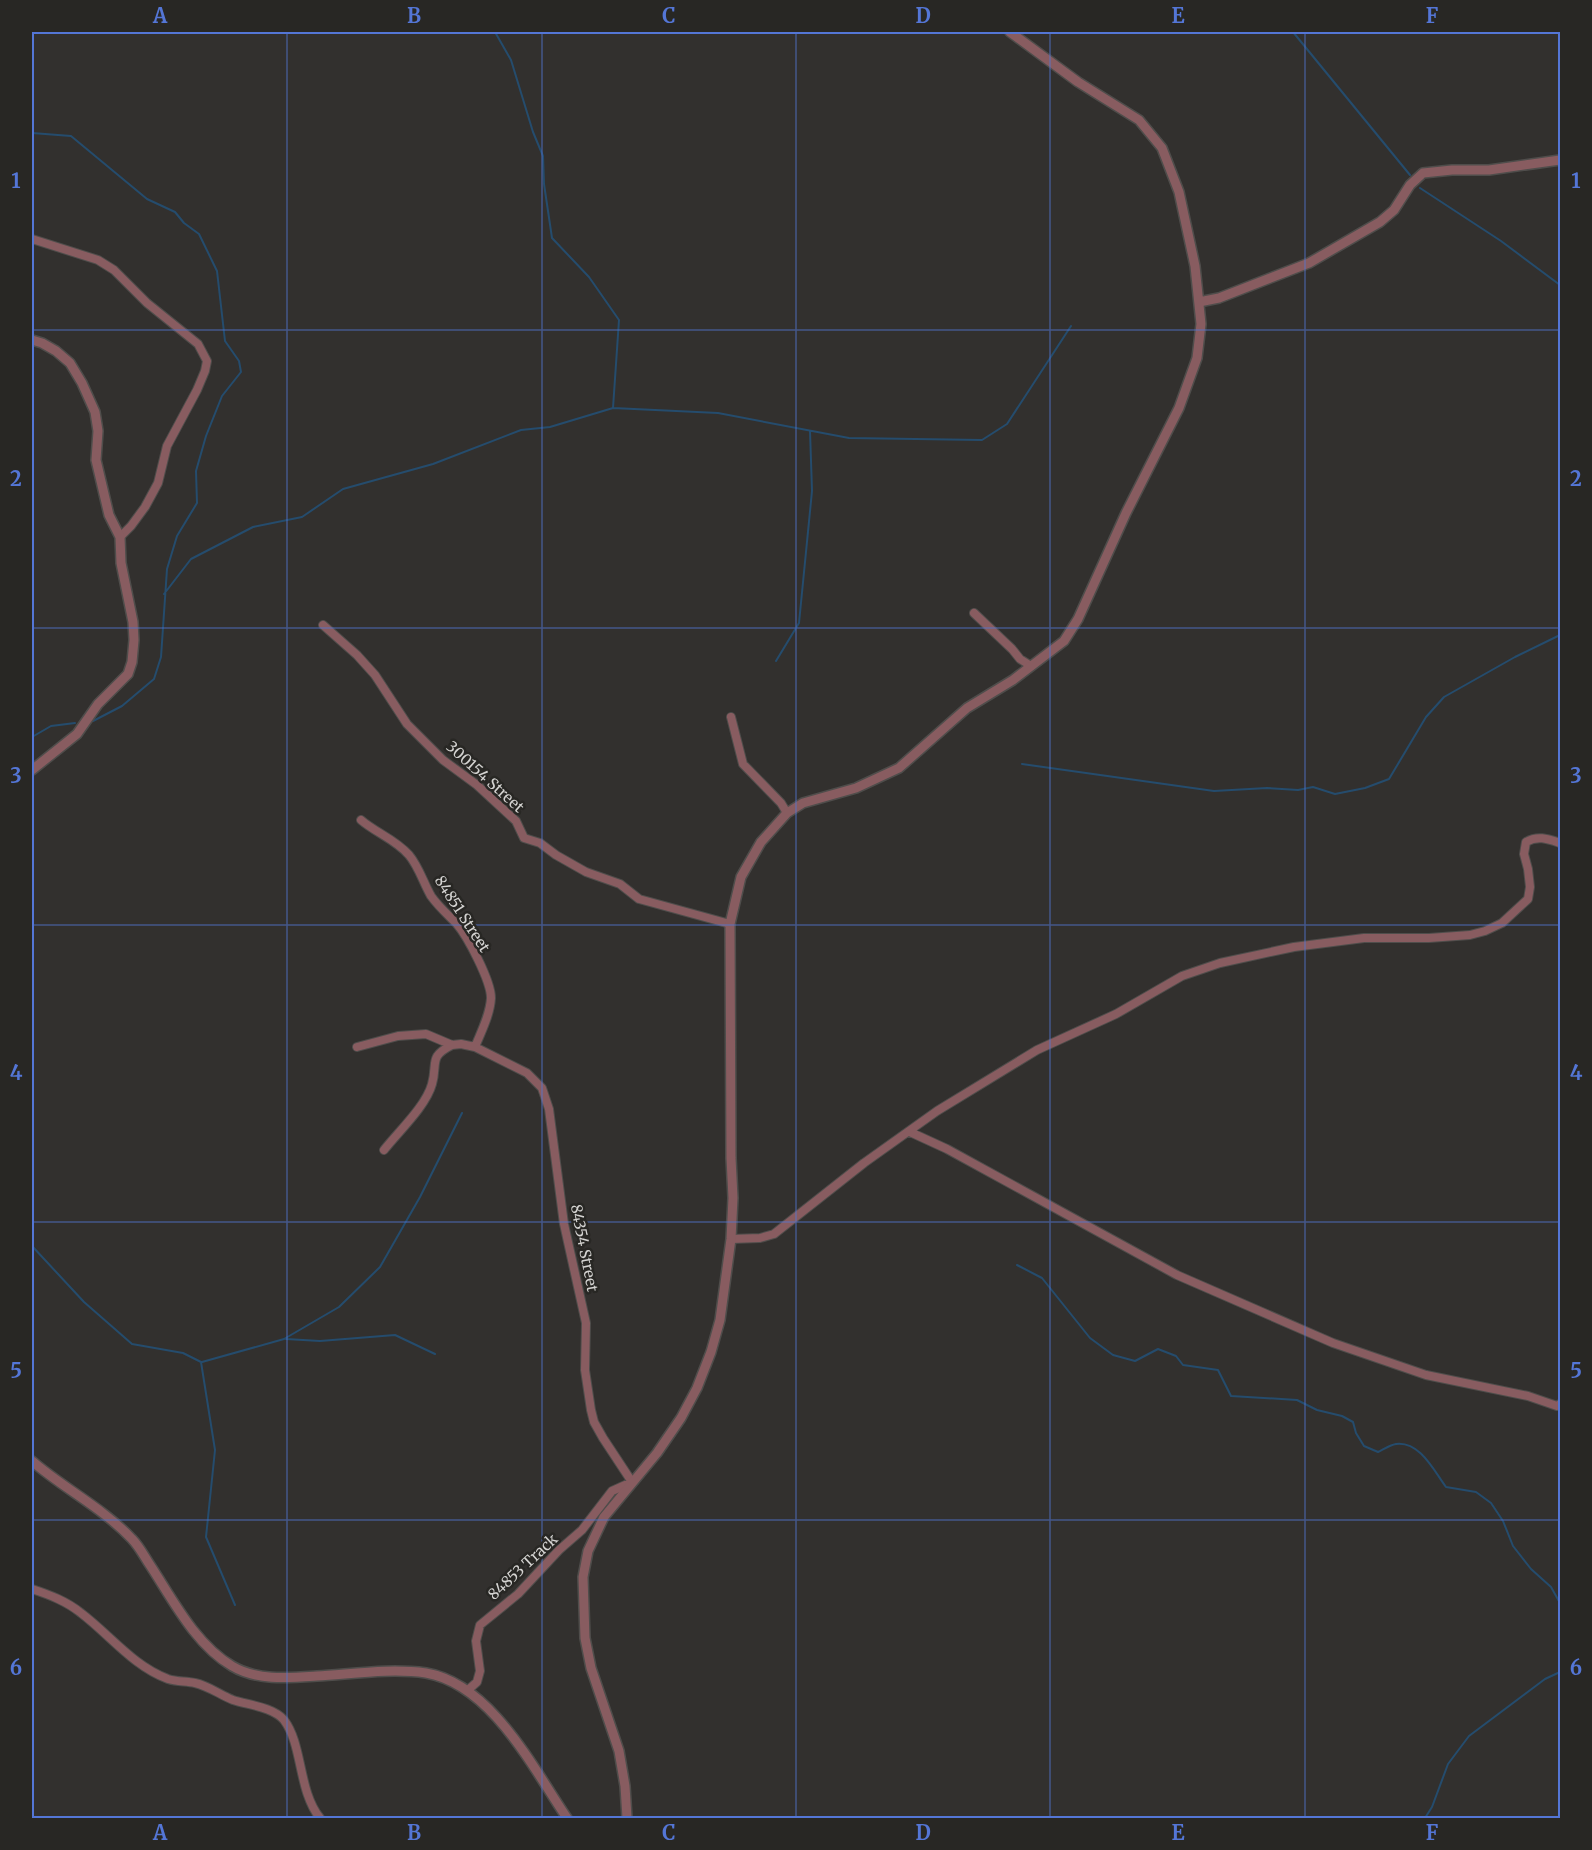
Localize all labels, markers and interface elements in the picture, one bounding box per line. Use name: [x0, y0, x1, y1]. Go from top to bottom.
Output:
text: A: [152, 3, 168, 28]
text: B: [407, 3, 421, 28]
text: C: [662, 3, 676, 28]
text: D: [915, 3, 931, 28]
text: E: [1171, 3, 1185, 28]
text: F: [1426, 3, 1439, 28]
text: 1: [11, 168, 21, 193]
text: 1: [1571, 168, 1581, 193]
text: 2: [10, 466, 22, 491]
text: 2: [1570, 466, 1582, 491]
street label: 300154 Street: [443, 737, 528, 816]
text: 3: [10, 763, 22, 788]
text: 3: [1570, 763, 1582, 788]
street label: 84851 Street: [431, 872, 494, 956]
text: 4: [10, 1060, 23, 1085]
text: 4: [1570, 1060, 1583, 1085]
street label: 84354 Street: [567, 1203, 602, 1293]
text: 5: [10, 1358, 22, 1383]
text: 5: [1570, 1358, 1582, 1383]
street label: 84853 Track: [484, 1529, 562, 1604]
text: 6: [10, 1655, 22, 1680]
text: 6: [1570, 1655, 1582, 1680]
text: A: [152, 1820, 168, 1845]
text: B: [407, 1820, 421, 1845]
text: C: [662, 1820, 676, 1845]
text: D: [915, 1820, 931, 1845]
text: E: [1171, 1820, 1185, 1845]
text: F: [1426, 1820, 1439, 1845]

